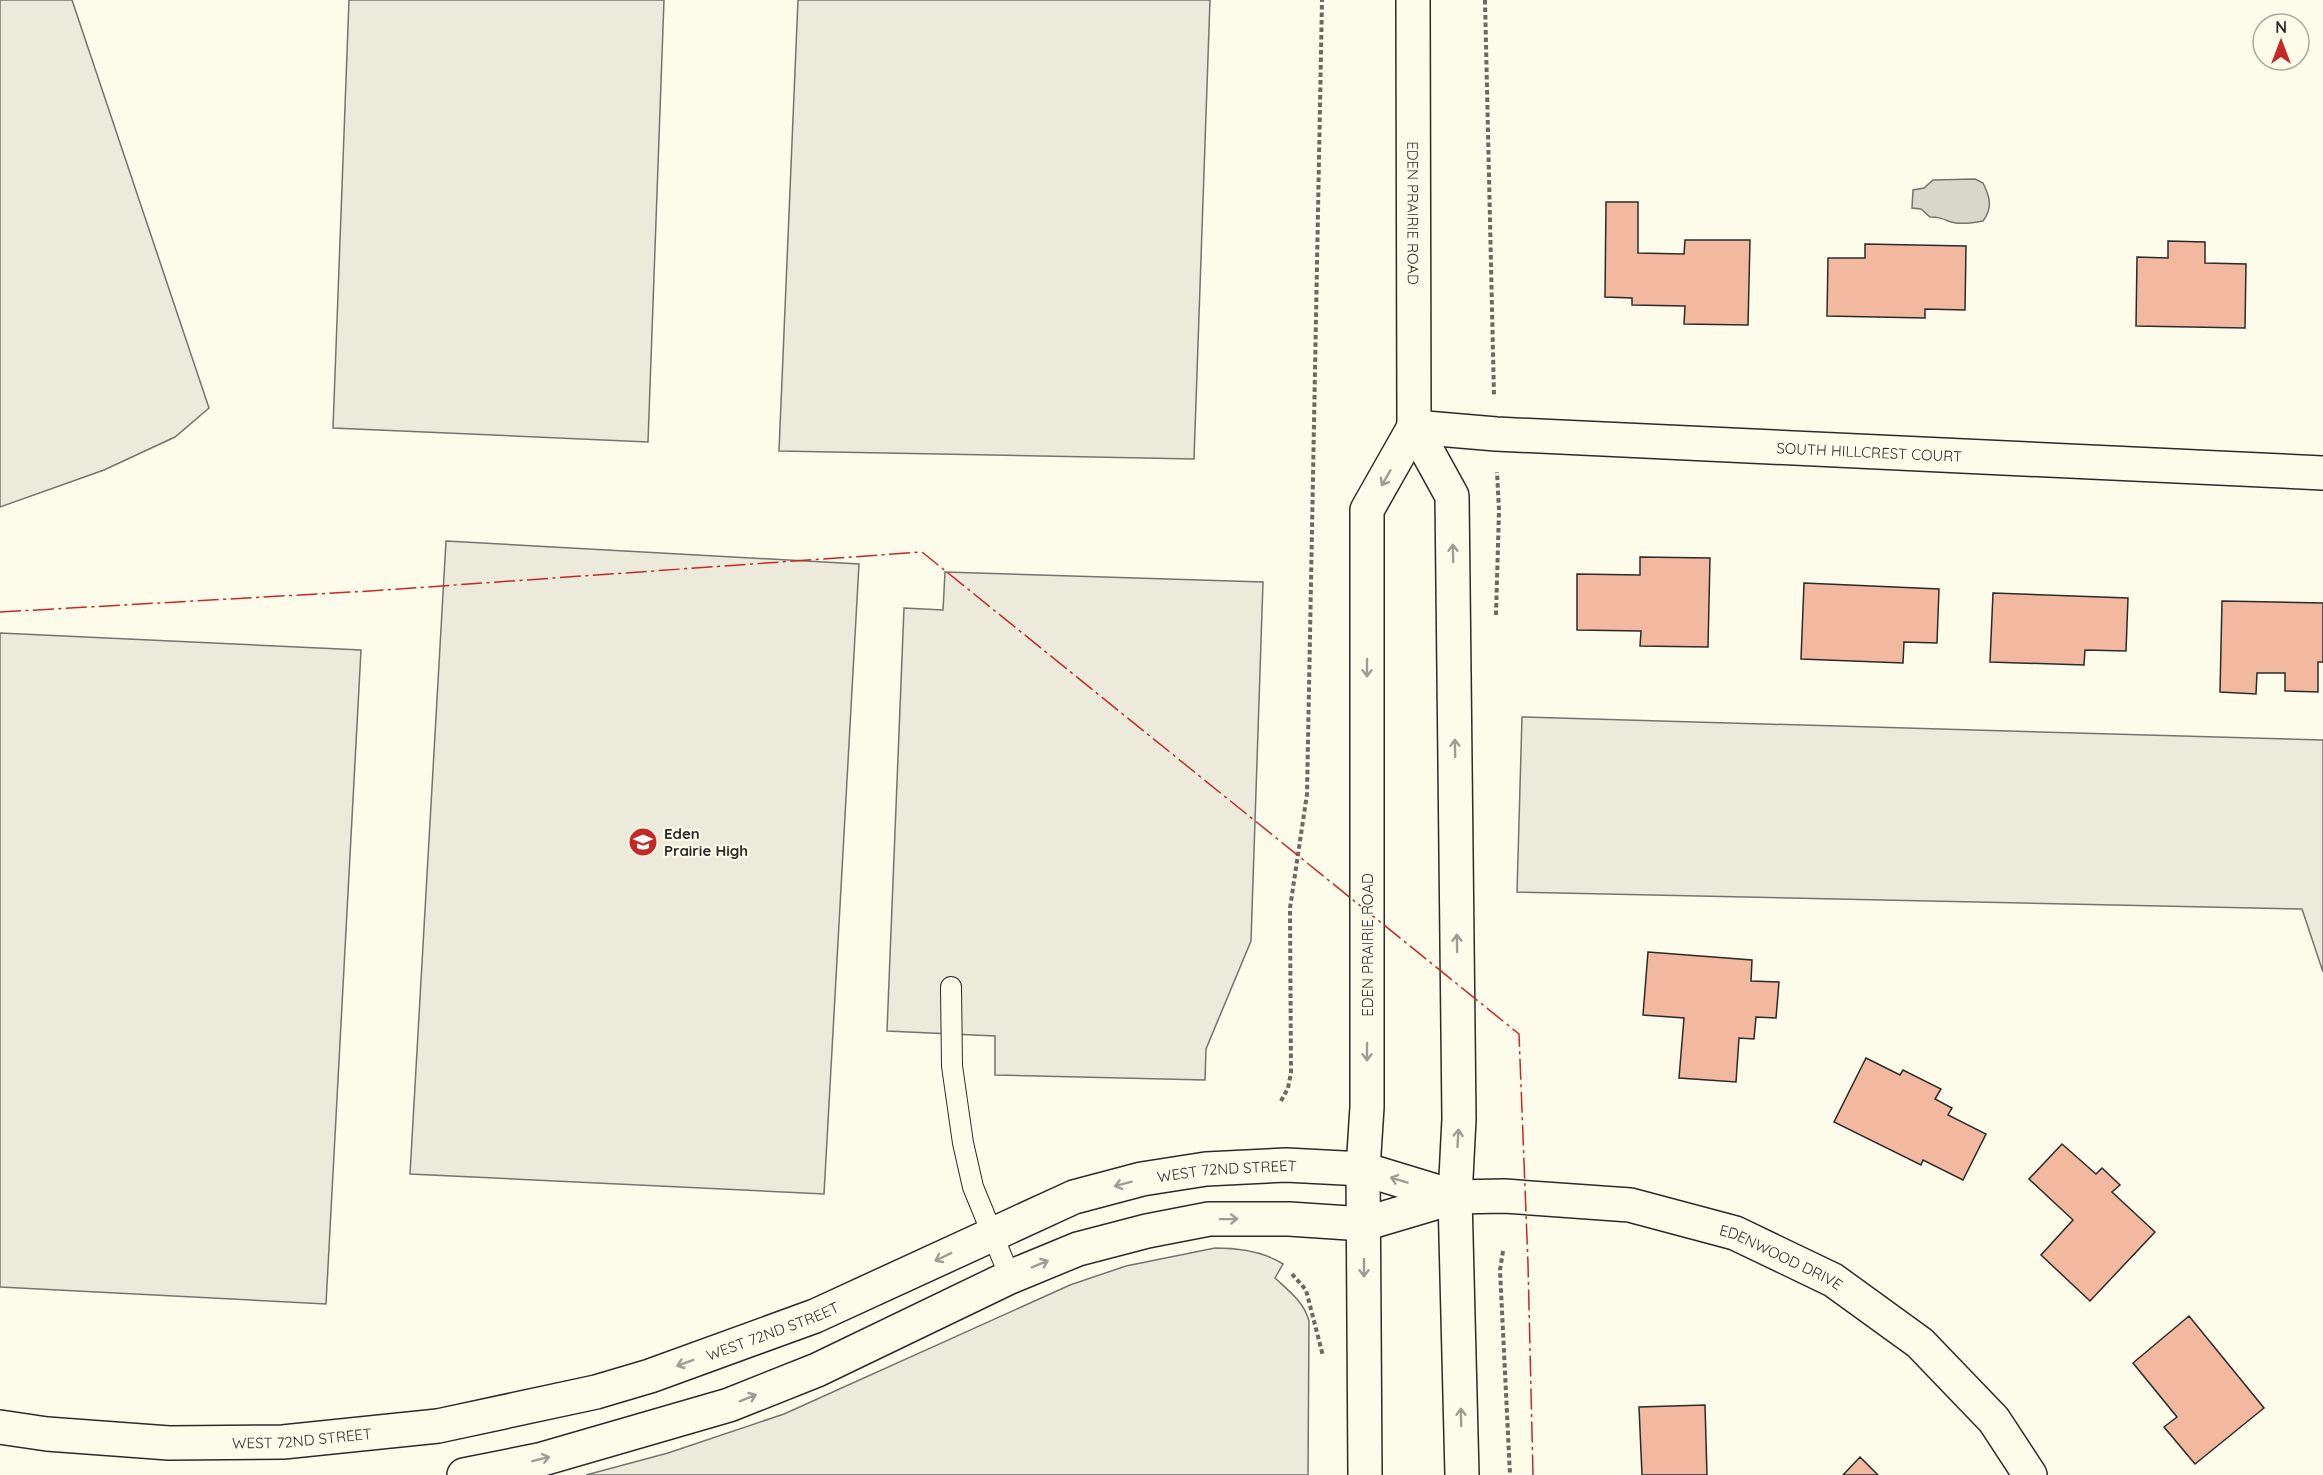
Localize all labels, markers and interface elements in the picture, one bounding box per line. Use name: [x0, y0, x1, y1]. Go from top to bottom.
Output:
north arrow: [2251, 12, 2311, 72]
text: N: [2275, 17, 2287, 37]
street label: EDEN PRAIRIE ROAD: [1404, 141, 1423, 285]
street label: SOUTH HILLCREST COURT: [1776, 438, 1963, 465]
one-way arrow: [1379, 469, 1391, 486]
one-way arrow: [1447, 544, 1458, 564]
one-way arrow: [1361, 658, 1373, 678]
one-way arrow: [1449, 739, 1461, 759]
place label: Eden Prairie High: [664, 824, 748, 860]
school or university icon: Eden Prairie High: [627, 826, 659, 858]
street label: EDEN PRAIRIE ROAD: [1358, 873, 1377, 1017]
one-way arrow: [1451, 934, 1463, 954]
one-way arrow: [1361, 1042, 1373, 1062]
one-way arrow: [1452, 1129, 1463, 1149]
street label: WEST 72ND STREET: [1156, 1155, 1297, 1186]
one-way arrow: [1390, 1174, 1409, 1185]
one-way arrow: [1114, 1179, 1133, 1191]
one-way arrow: [1218, 1213, 1238, 1224]
street label: EDENWOOD DRIVE: [1718, 1220, 1847, 1294]
one-way arrow: [935, 1251, 952, 1263]
one-way arrow: [1031, 1258, 1049, 1269]
one-way arrow: [1358, 1258, 1370, 1278]
street label: WEST 72ND STREET: [703, 1297, 842, 1364]
one-way arrow: [676, 1358, 695, 1369]
one-way arrow: [739, 1391, 757, 1402]
one-way arrow: [1455, 1407, 1467, 1427]
street label: WEST 72ND STREET: [232, 1423, 373, 1452]
one-way arrow: [532, 1453, 551, 1464]

